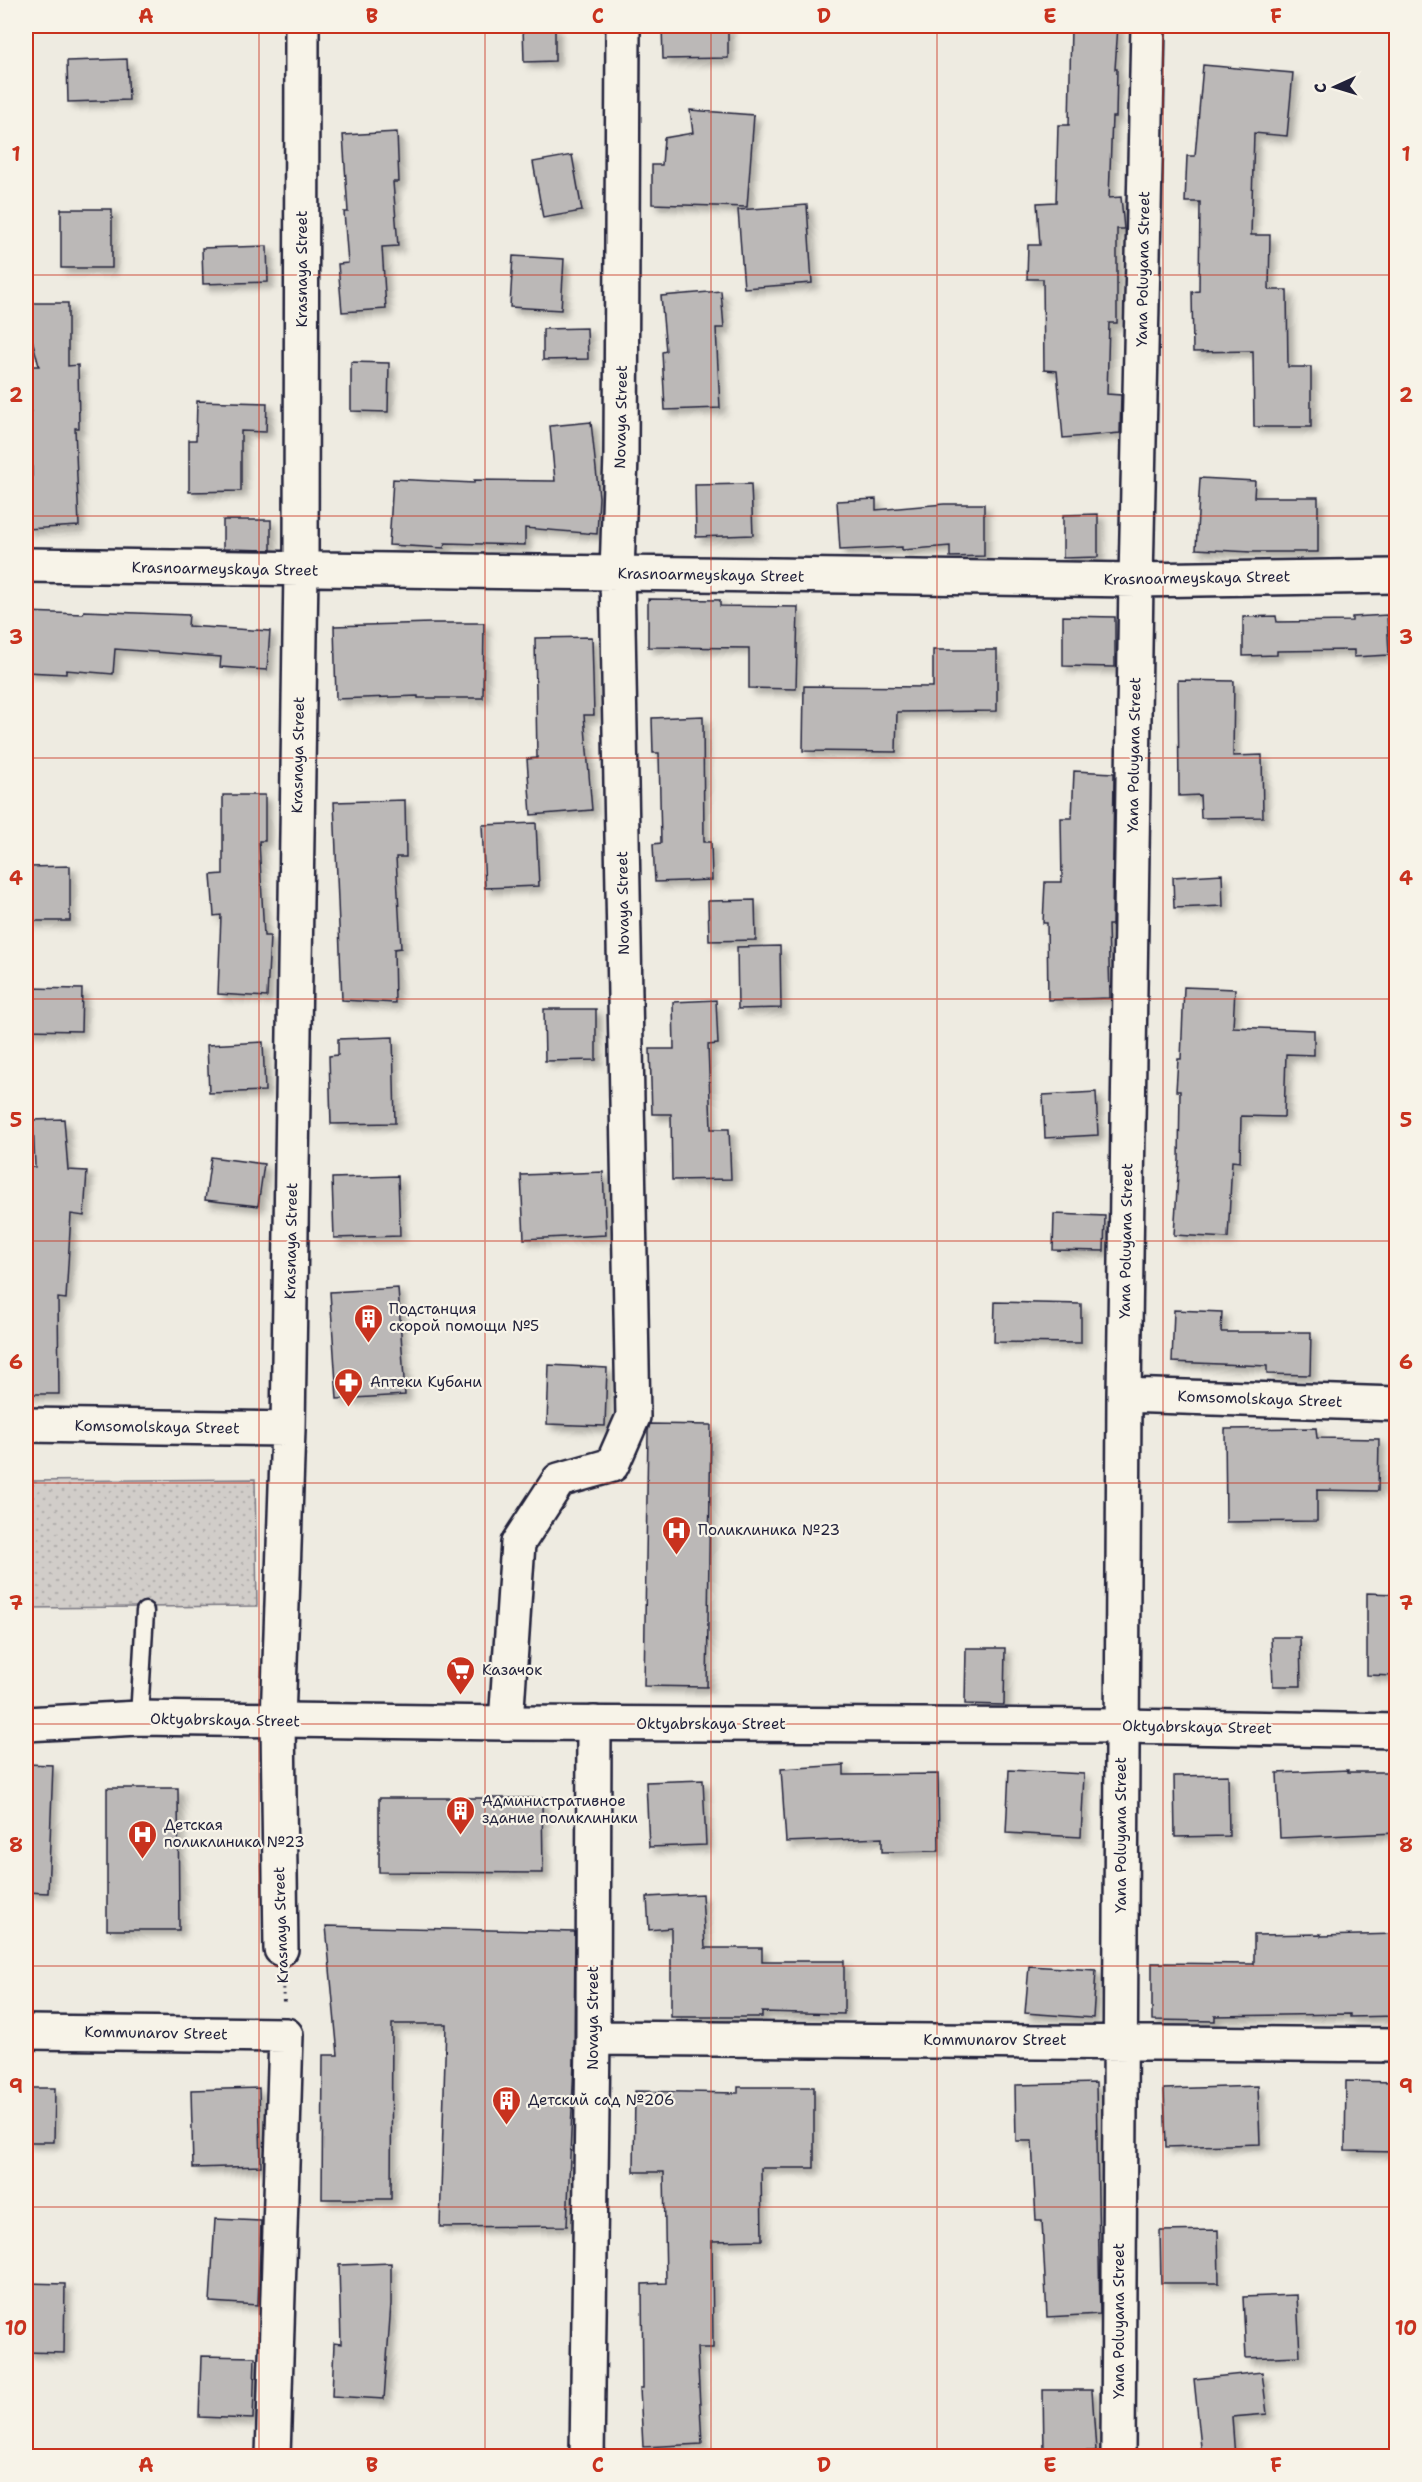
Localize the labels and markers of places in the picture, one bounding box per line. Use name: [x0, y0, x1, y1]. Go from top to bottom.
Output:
place label: Подстанция скорой помощи №5: [389, 1299, 539, 1336]
building icon: Подстанция скорой помощи №5: [352, 1302, 384, 1344]
pharmacy icon: Аптеки Кубани: [333, 1366, 365, 1408]
place label: Аптеки Кубани: [370, 1372, 482, 1392]
hospital icon: Поликлиника №23: [661, 1514, 693, 1556]
place label: Поликлиника №23: [698, 1520, 840, 1540]
supermarket icon: Казачок: [445, 1654, 477, 1696]
place label: Казачок: [482, 1660, 542, 1680]
place label: Административное здание поликлиники: [482, 1791, 638, 1828]
building icon: Административное здание поликлиники: [445, 1794, 477, 1836]
place label: Детская поликлиника №23: [164, 1815, 305, 1852]
hospital icon: Детская поликлиника №23: [127, 1818, 159, 1860]
building icon: Детский сад №206: [491, 2084, 523, 2126]
place label: Детский сад №206: [528, 2090, 674, 2110]

